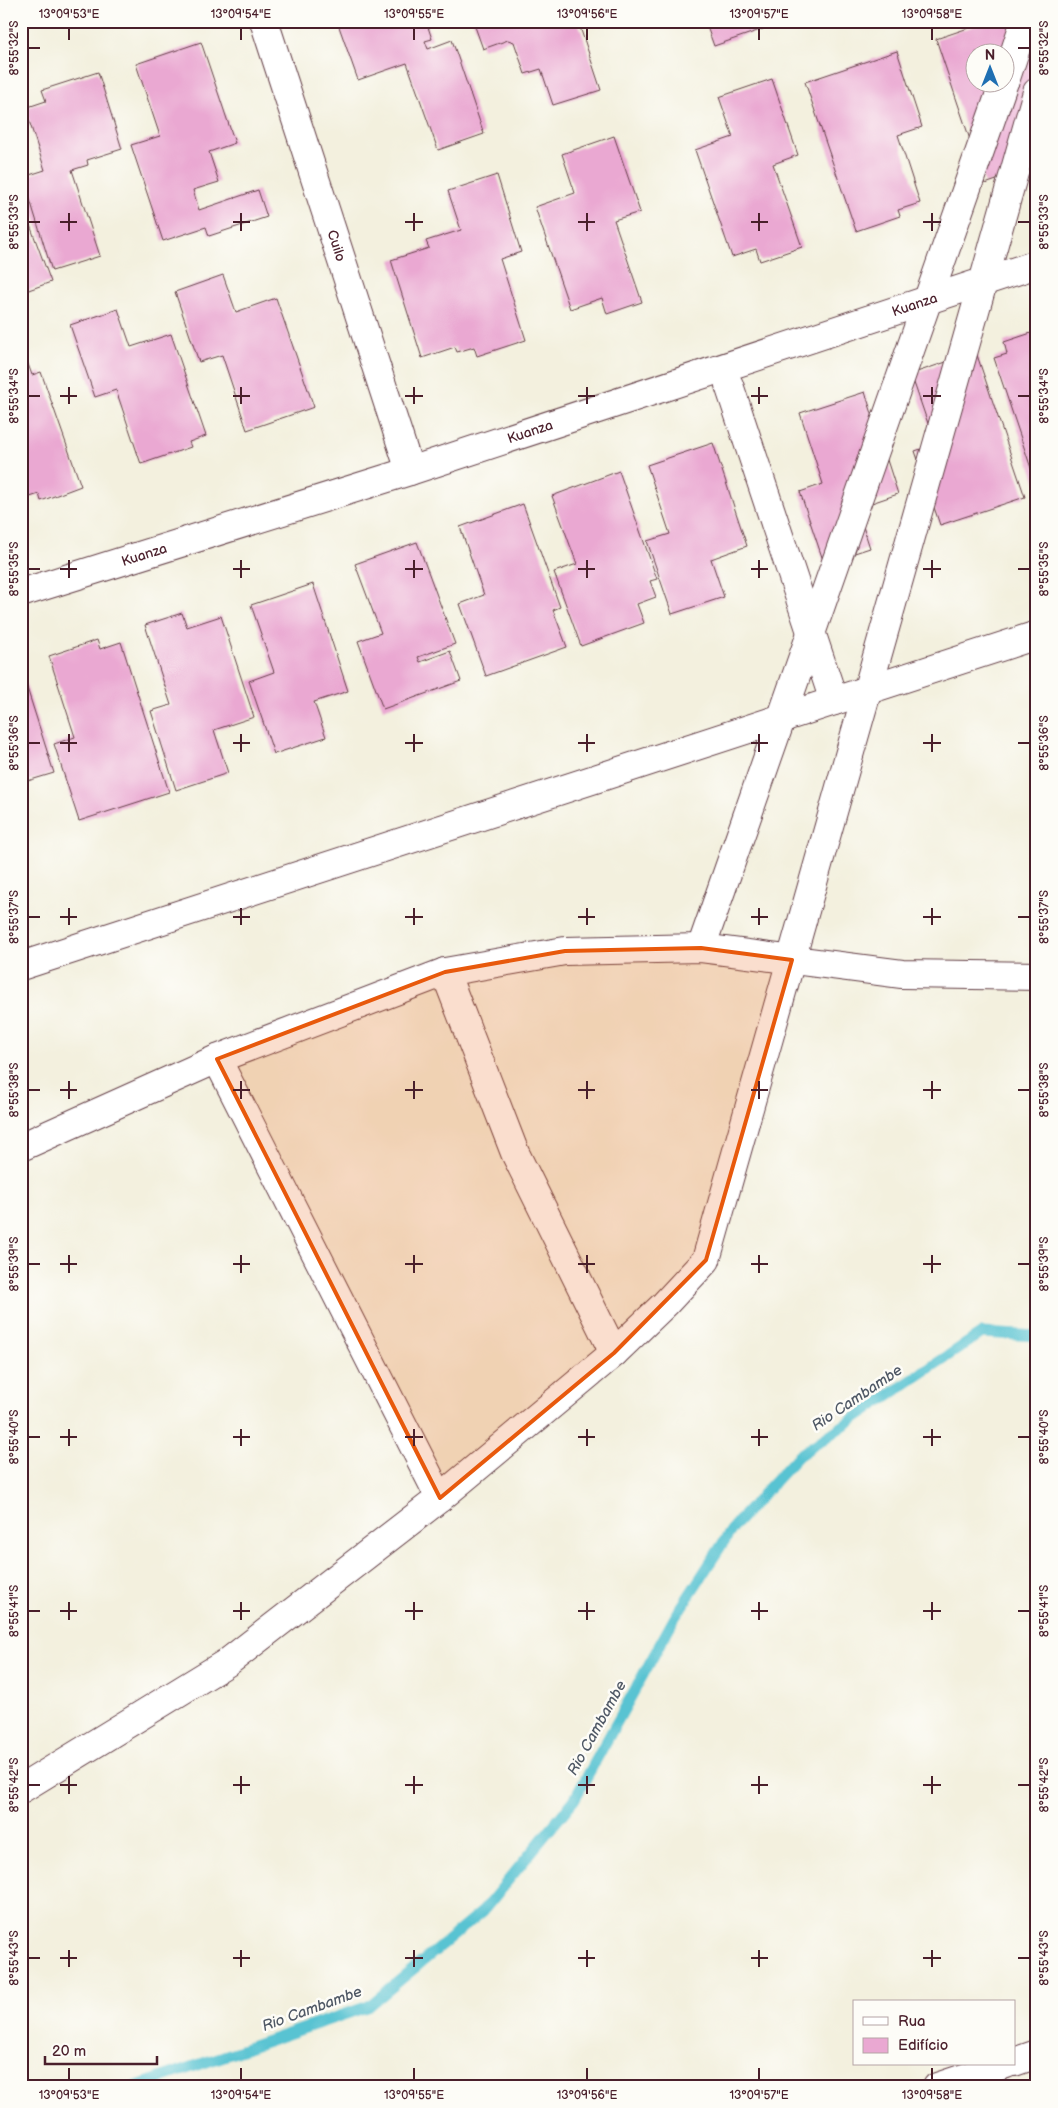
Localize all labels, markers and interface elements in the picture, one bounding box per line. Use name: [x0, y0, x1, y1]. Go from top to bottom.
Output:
text: 13°09'53"E: [39, 7, 99, 22]
text: 13°09'54"E: [211, 7, 271, 22]
text: 13°09'55"E: [384, 7, 444, 22]
text: 13°09'56"E: [557, 7, 617, 22]
text: 13°09'57"E: [729, 7, 789, 22]
text: 13°09'58"E: [902, 7, 962, 22]
text: 8°55'32"S: [7, 20, 22, 76]
text: 8°55'32"S: [1037, 20, 1052, 76]
north arrow: [966, 42, 1016, 92]
text: N: [985, 47, 995, 64]
text: 8°55'33"S: [7, 194, 22, 250]
text: 8°55'33"S: [1037, 194, 1052, 250]
street label: Cuilo: [324, 228, 350, 263]
street label: Kuanza: [890, 289, 940, 320]
text: 8°55'34"S: [7, 368, 22, 424]
text: 8°55'34"S: [1037, 368, 1052, 424]
street label: Kuanza: [505, 416, 555, 447]
street label: Kuanza: [119, 539, 169, 570]
text: 8°55'35"S: [7, 542, 22, 596]
text: 8°55'35"S: [1037, 542, 1052, 596]
text: 8°55'36"S: [7, 715, 22, 771]
text: 8°55'36"S: [1037, 715, 1052, 771]
text: 8°55'37"S: [7, 890, 22, 944]
text: 8°55'37"S: [1037, 890, 1052, 944]
text: 8°55'38"S: [7, 1062, 22, 1118]
text: 8°55'38"S: [1037, 1062, 1052, 1118]
text: 8°55'39"S: [7, 1236, 22, 1292]
text: 8°55'39"S: [1037, 1236, 1052, 1292]
water label: Rio Cambambe: [808, 1361, 906, 1435]
text: 8°55'40"S: [7, 1409, 22, 1465]
text: 8°55'40"S: [1037, 1409, 1052, 1465]
text: 8°55'41"S: [7, 1585, 22, 1637]
text: 8°55'41"S: [1037, 1585, 1052, 1637]
water label: Rio Cambambe: [563, 1677, 631, 1779]
text: 8°55'42"S: [7, 1757, 22, 1813]
text: 8°55'42"S: [1037, 1757, 1052, 1813]
text: 8°55'43"S: [7, 1930, 22, 1986]
text: 8°55'43"S: [1037, 1930, 1052, 1986]
water label: Rio Cambambe: [259, 1982, 365, 2036]
legend: [853, 2000, 1016, 2066]
text: Rua: [898, 2012, 926, 2031]
scale bar: [45, 2033, 158, 2065]
text: Edifício: [898, 2036, 948, 2055]
text: 20 m: [52, 2042, 86, 2061]
text: 13°09'53"E: [39, 2088, 99, 2103]
text: 13°09'54"E: [211, 2088, 271, 2103]
text: 13°09'55"E: [384, 2088, 444, 2103]
text: 13°09'56"E: [557, 2088, 617, 2103]
text: 13°09'57"E: [729, 2088, 789, 2103]
text: 13°09'58"E: [902, 2088, 962, 2103]

